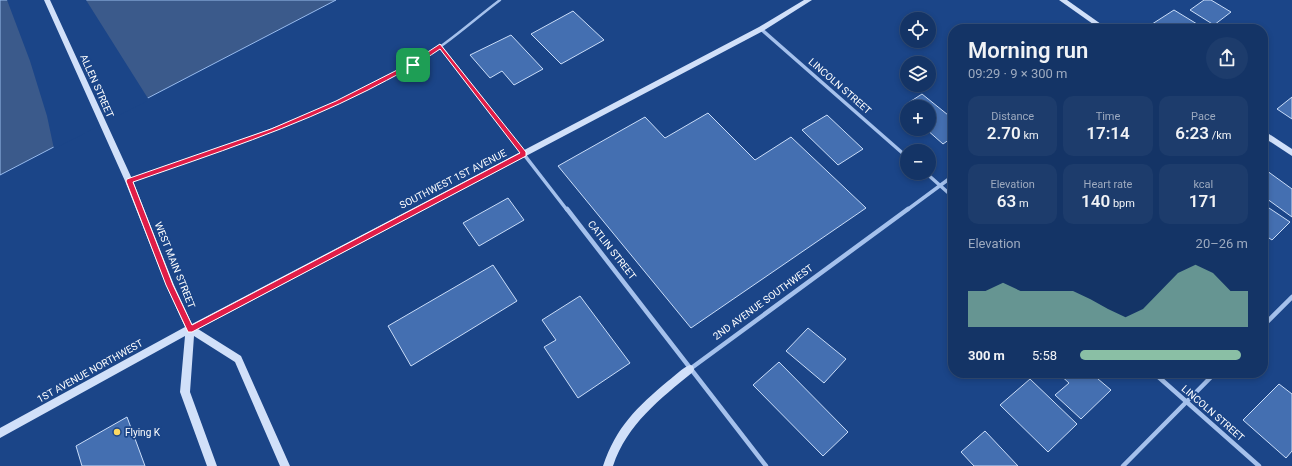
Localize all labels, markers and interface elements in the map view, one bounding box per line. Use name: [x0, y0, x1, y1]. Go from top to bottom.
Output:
map controls: [900, 12, 936, 180]
button: locate: [900, 12, 936, 48]
button: share: [1206, 37, 1248, 79]
text: Morning run: [968, 38, 1088, 63]
pin: [396, 48, 430, 82]
street label: ALLEN STREET: [78, 53, 116, 119]
icon: arrive: [402, 54, 424, 76]
street label: LINCOLN STREET: [807, 56, 873, 116]
button: layers: [900, 56, 936, 92]
text: 09:29 · 9 × 300 m: [968, 66, 1067, 81]
button: +: [900, 100, 936, 136]
text: Distance: [991, 110, 1034, 123]
text: Time: [1096, 110, 1120, 123]
text: Pace: [1191, 110, 1216, 123]
text: 2.70: [987, 123, 1021, 143]
text: 17:14: [1086, 123, 1130, 143]
text: 6:23: [1175, 123, 1209, 143]
text: km: [1021, 129, 1039, 142]
text: /km: [1209, 129, 1231, 142]
button: −: [900, 144, 936, 180]
street label: SOUTHWEST 1ST AVENUE: [398, 147, 509, 211]
text: Elevation: [990, 178, 1035, 191]
text: Heart rate: [1084, 178, 1132, 191]
text: kcal: [1193, 178, 1213, 191]
text: 63: [997, 191, 1016, 211]
text: 140: [1081, 191, 1110, 211]
text: 171: [1189, 191, 1218, 211]
text: m: [1016, 197, 1029, 210]
text: bpm: [1110, 197, 1135, 210]
street label: CATLIN STREET: [586, 218, 638, 282]
street label: WEST MAIN STREET: [153, 220, 197, 310]
text: Elevation: [968, 236, 1021, 251]
text: 20–26 m: [1196, 236, 1248, 251]
street label: 2ND AVENUE SOUTHWEST: [711, 262, 815, 342]
street label: 1ST AVENUE NORTHWEST: [35, 337, 145, 405]
text: 300 m: [968, 348, 1005, 363]
text: 5:58: [1032, 348, 1057, 363]
street label: LINCOLN STREET: [1180, 383, 1246, 443]
marker: Flying K: [112, 427, 122, 437]
place label: Flying K: [125, 427, 161, 438]

